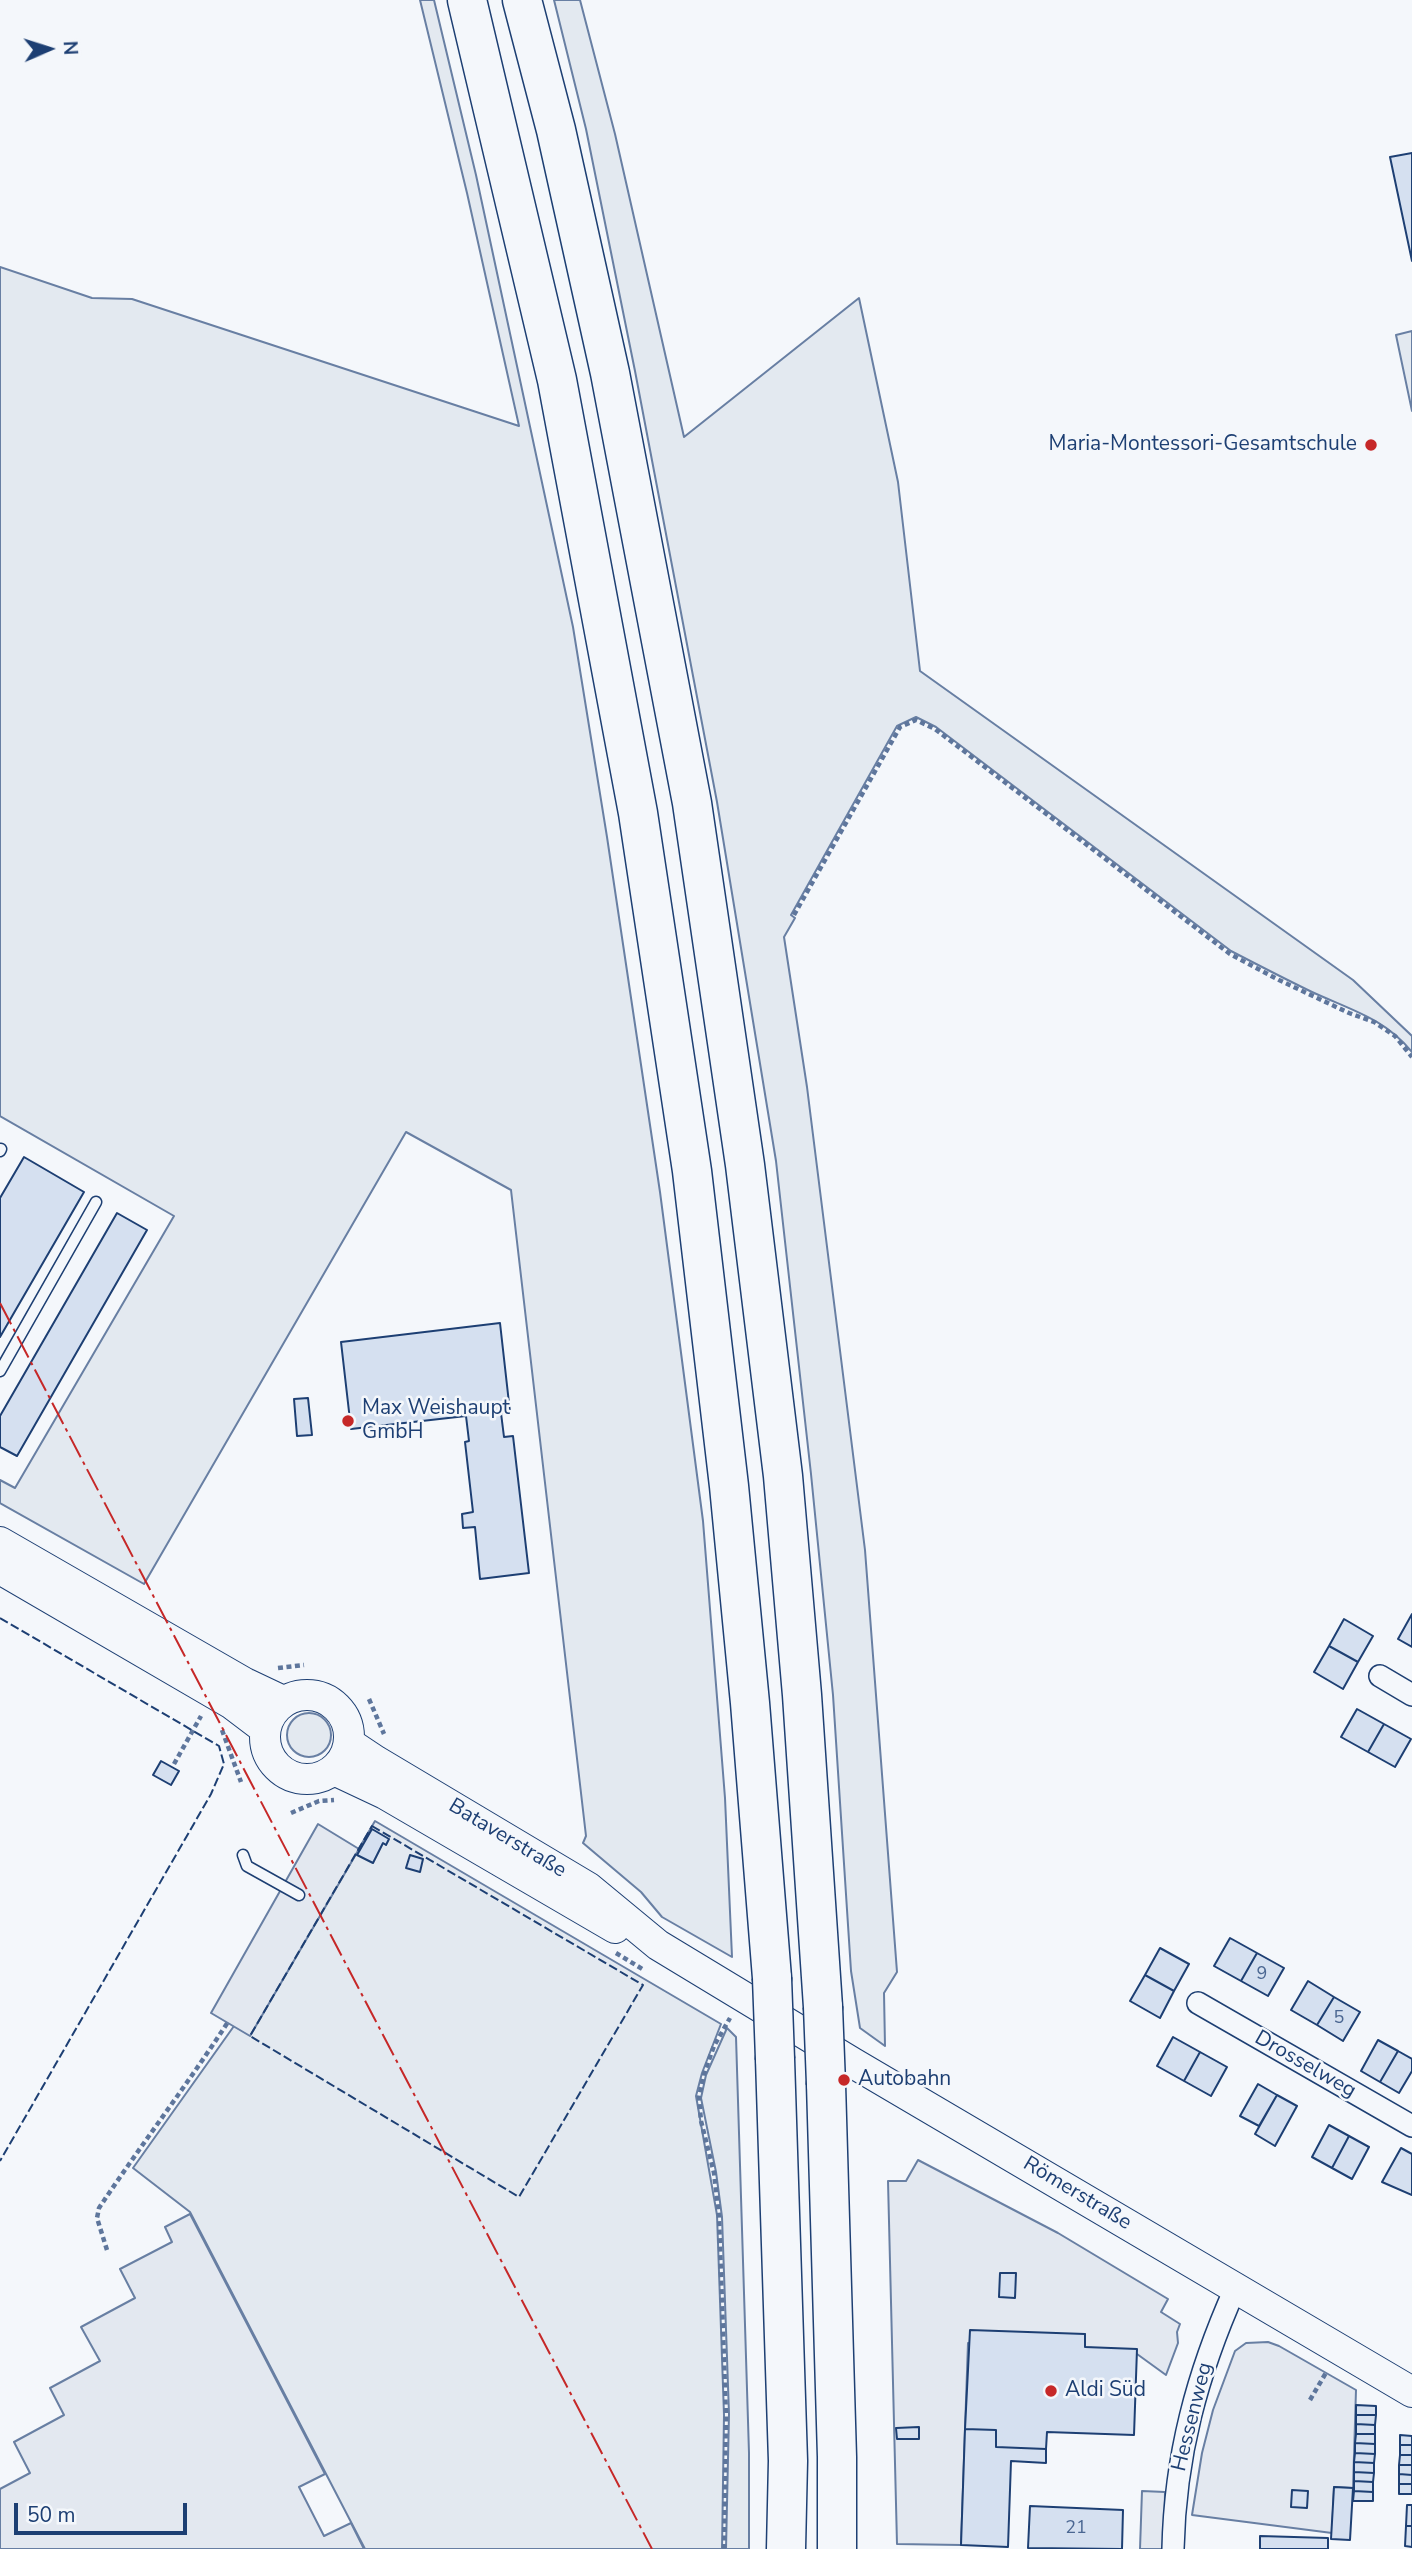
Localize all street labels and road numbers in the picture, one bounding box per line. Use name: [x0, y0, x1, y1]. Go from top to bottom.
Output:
street label: Bataverstraße: [444, 1794, 570, 1884]
street label: Drosselweg: [1250, 2026, 1360, 2104]
street label: Römerstraße: [1018, 2152, 1136, 2236]
street label: Hessenweg: [1167, 2360, 1219, 2474]

